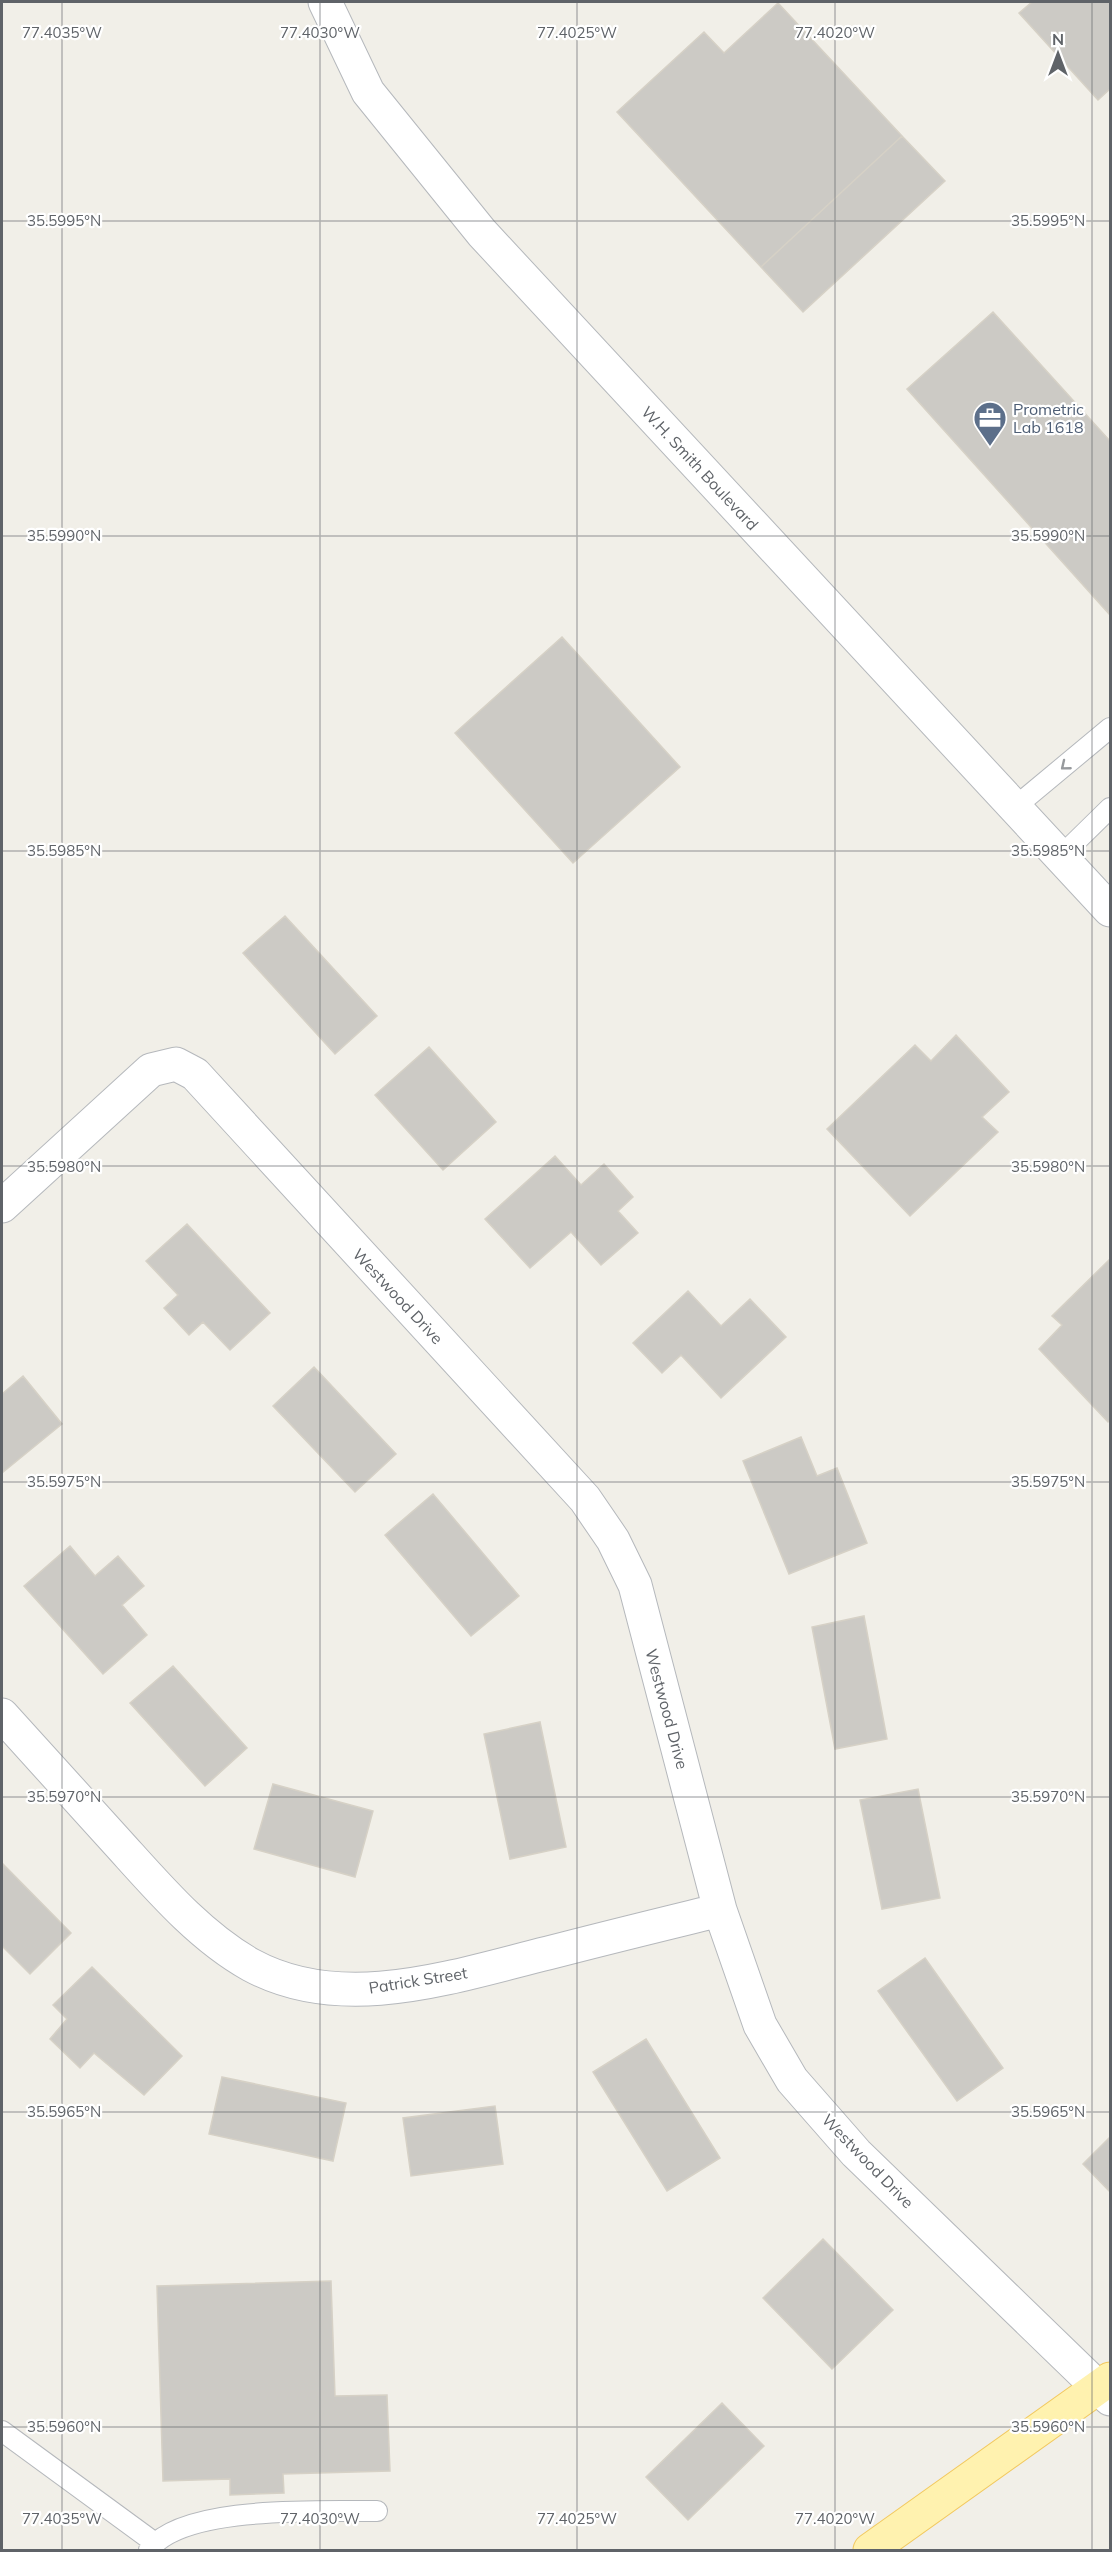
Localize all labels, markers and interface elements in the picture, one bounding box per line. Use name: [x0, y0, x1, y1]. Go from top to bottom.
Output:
text: 77.4035°W: [22, 23, 102, 42]
text: 77.4030°W: [280, 23, 360, 42]
text: 77.4025°W: [537, 23, 617, 42]
text: 77.4020°W: [795, 23, 875, 42]
north arrow: [1028, 24, 1088, 84]
text: N: [1052, 29, 1064, 49]
text: 35.5995°N: [27, 211, 101, 230]
text: 35.5995°N: [1011, 211, 1085, 230]
place label: Prometric Lab 1618: [1013, 399, 1084, 437]
office icon: Prometric Lab 1618: [972, 400, 1008, 447]
street label: W.H. Smith Boulevard: [637, 402, 763, 534]
text: 35.5990°N: [27, 526, 101, 545]
text: 35.5990°N: [1011, 526, 1085, 545]
one-way arrow: [1061, 758, 1072, 769]
text: 35.5985°N: [27, 841, 101, 860]
text: 35.5985°N: [1011, 841, 1085, 860]
text: 35.5980°N: [27, 1157, 101, 1176]
text: 35.5980°N: [1011, 1157, 1085, 1176]
street label: Westwood Drive: [349, 1244, 447, 1348]
text: 35.5975°N: [27, 1472, 101, 1491]
text: 35.5975°N: [1011, 1472, 1085, 1491]
street label: Westwood Drive: [641, 1647, 693, 1771]
text: 35.5970°N: [27, 1787, 101, 1806]
text: 35.5970°N: [1011, 1787, 1085, 1806]
street label: Patrick Street: [367, 1962, 469, 1998]
text: 35.5965°N: [27, 2102, 101, 2121]
text: 35.5965°N: [1011, 2102, 1085, 2121]
street label: Westwood Drive: [818, 2110, 918, 2212]
text: 35.5960°N: [27, 2417, 101, 2436]
text: 35.5960°N: [1011, 2417, 1085, 2436]
text: 77.4035°W: [22, 2509, 102, 2528]
text: 77.4030°W: [280, 2509, 360, 2528]
text: 77.4025°W: [537, 2509, 617, 2528]
text: 77.4020°W: [795, 2509, 875, 2528]

